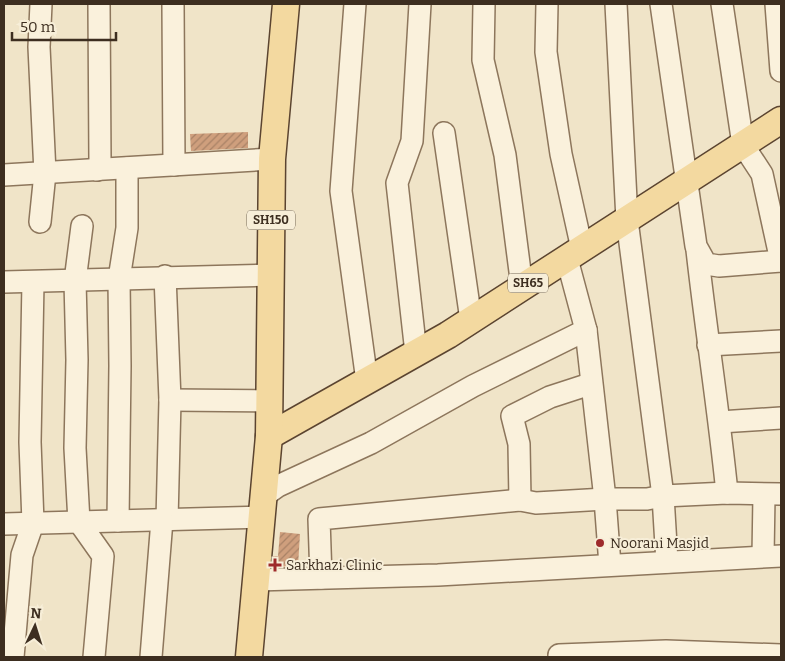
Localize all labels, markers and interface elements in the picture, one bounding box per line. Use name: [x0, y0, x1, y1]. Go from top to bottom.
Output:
scale bar: [12, 10, 116, 42]
text: 50 m: [20, 18, 56, 36]
road number: SH150: [247, 210, 295, 230]
road number: SH65: [508, 274, 548, 292]
place label: Noorani Masjid: [610, 535, 709, 552]
marker: Noorani Masjid: [594, 537, 606, 549]
place label: Sarkhazi Clinic: [286, 557, 382, 574]
marker: Sarkhazi Clinic: [268, 558, 282, 572]
north arrow: [10, 601, 60, 651]
text: N: [30, 605, 42, 622]

